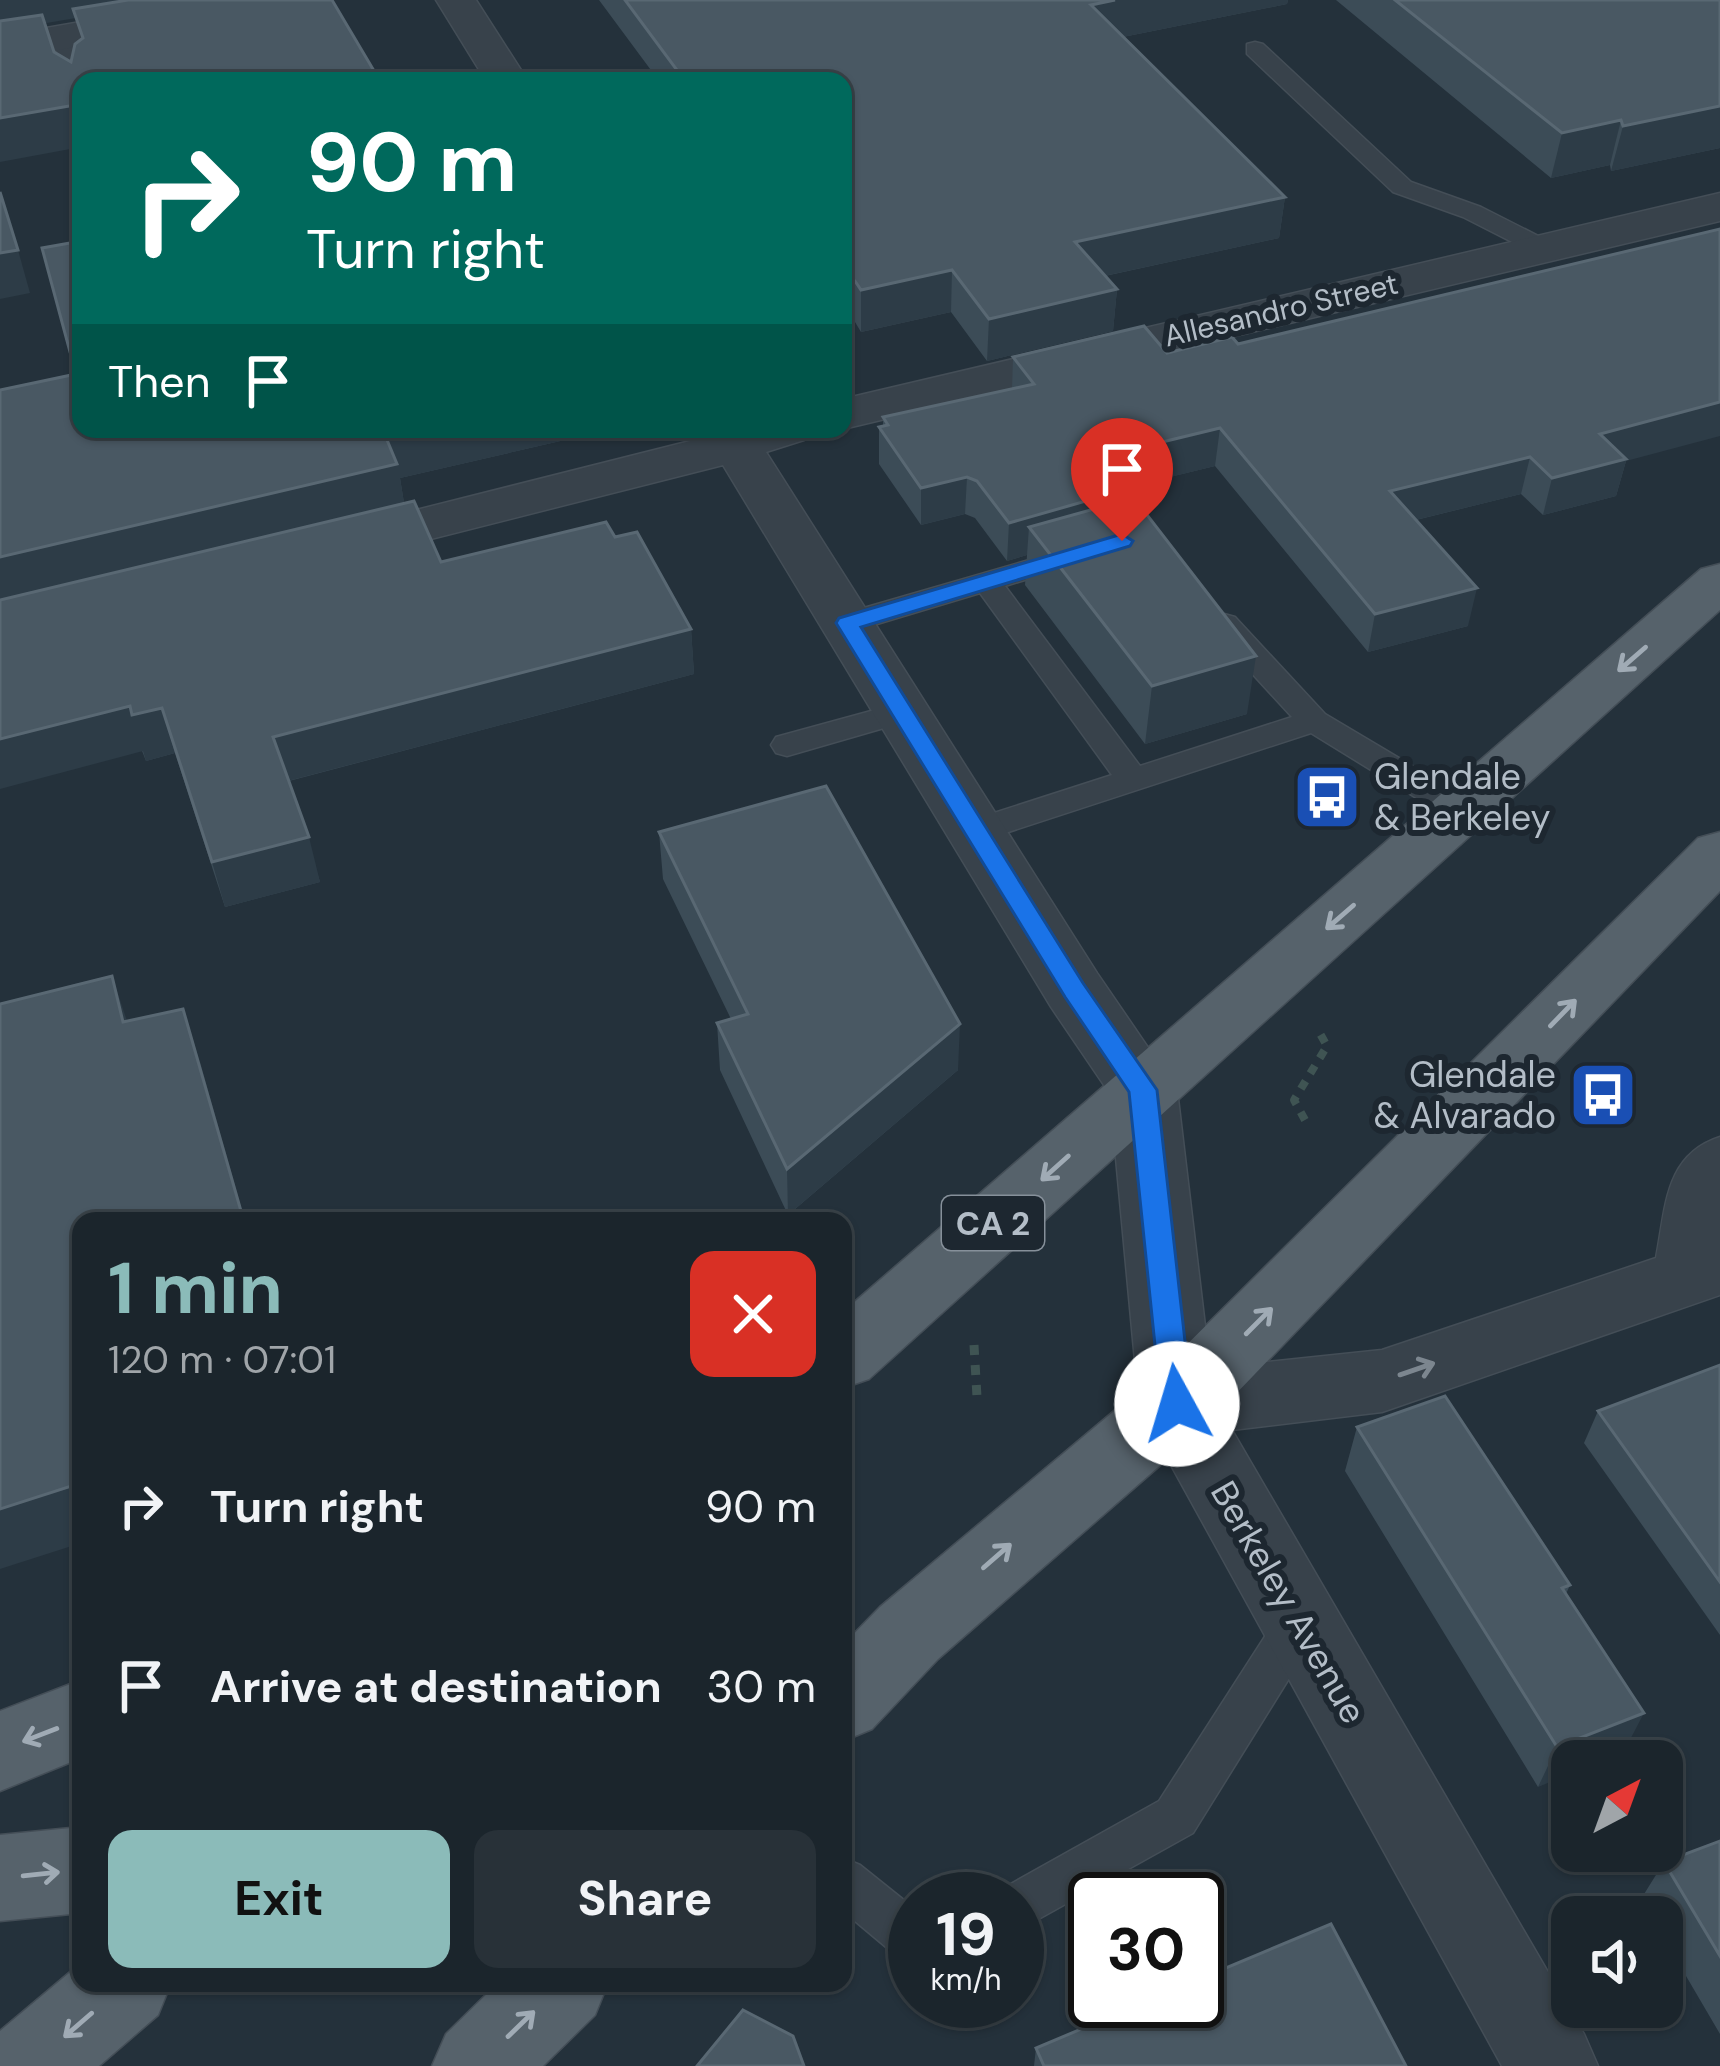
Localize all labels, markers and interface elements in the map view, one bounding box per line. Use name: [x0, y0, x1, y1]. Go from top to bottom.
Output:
text: 90 m: [306, 108, 517, 217]
icon: right: [108, 120, 264, 276]
text: Turn right: [306, 214, 545, 285]
street label: Allesandro Street: [1160, 264, 1402, 355]
icon: arrive: [235, 348, 301, 414]
text: Then: [108, 352, 211, 411]
pin: [1071, 418, 1173, 541]
icon: arrive: [1089, 436, 1155, 502]
one-way arrow: [1617, 645, 1648, 672]
place label: Glendale & Berkeley: [1374, 753, 1551, 841]
bus stop icon: Glendale & Berkeley: [1292, 762, 1362, 832]
one-way arrow: [1325, 903, 1356, 930]
one-way arrow: [1548, 999, 1576, 1028]
place label: Glendale & Alvarado: [1374, 1051, 1556, 1139]
bus stop icon: Glendale & Alvarado: [1568, 1060, 1638, 1130]
one-way arrow: [1041, 1154, 1071, 1181]
road number: CA 2: [942, 1196, 1044, 1250]
text: 1 min: [108, 1242, 283, 1335]
button: close: [690, 1251, 816, 1377]
one-way arrow: [1245, 1307, 1273, 1336]
text: 120 m · 07:01: [108, 1334, 336, 1385]
position arrow: [1114, 1341, 1240, 1467]
one-way arrow: [1397, 1357, 1434, 1378]
icon: right: [108, 1473, 174, 1539]
street label: Berkeley Avenue: [1200, 1473, 1377, 1732]
text: Turn right: [210, 1477, 424, 1536]
text: 90 m: [705, 1477, 816, 1536]
one-way arrow: [981, 1543, 1012, 1571]
icon: arrive: [108, 1653, 174, 1719]
text: Arrive at destination: [210, 1657, 662, 1716]
text: 30 m: [707, 1657, 816, 1716]
one-way arrow: [23, 1726, 60, 1747]
north arrow: [1551, 1740, 1683, 1872]
map controls: [1551, 1740, 1683, 2028]
button: Exit: [108, 1830, 450, 1968]
button: Share: [474, 1830, 816, 1968]
one-way arrow: [20, 1863, 59, 1885]
speed limit sign: 30: [1068, 1872, 1224, 2028]
text: 19: [936, 1895, 996, 1974]
button: sound: [1551, 1896, 1683, 2028]
text: km/h: [931, 1960, 1001, 1999]
one-way arrow: [63, 2010, 94, 2038]
one-way arrow: [505, 2011, 535, 2039]

